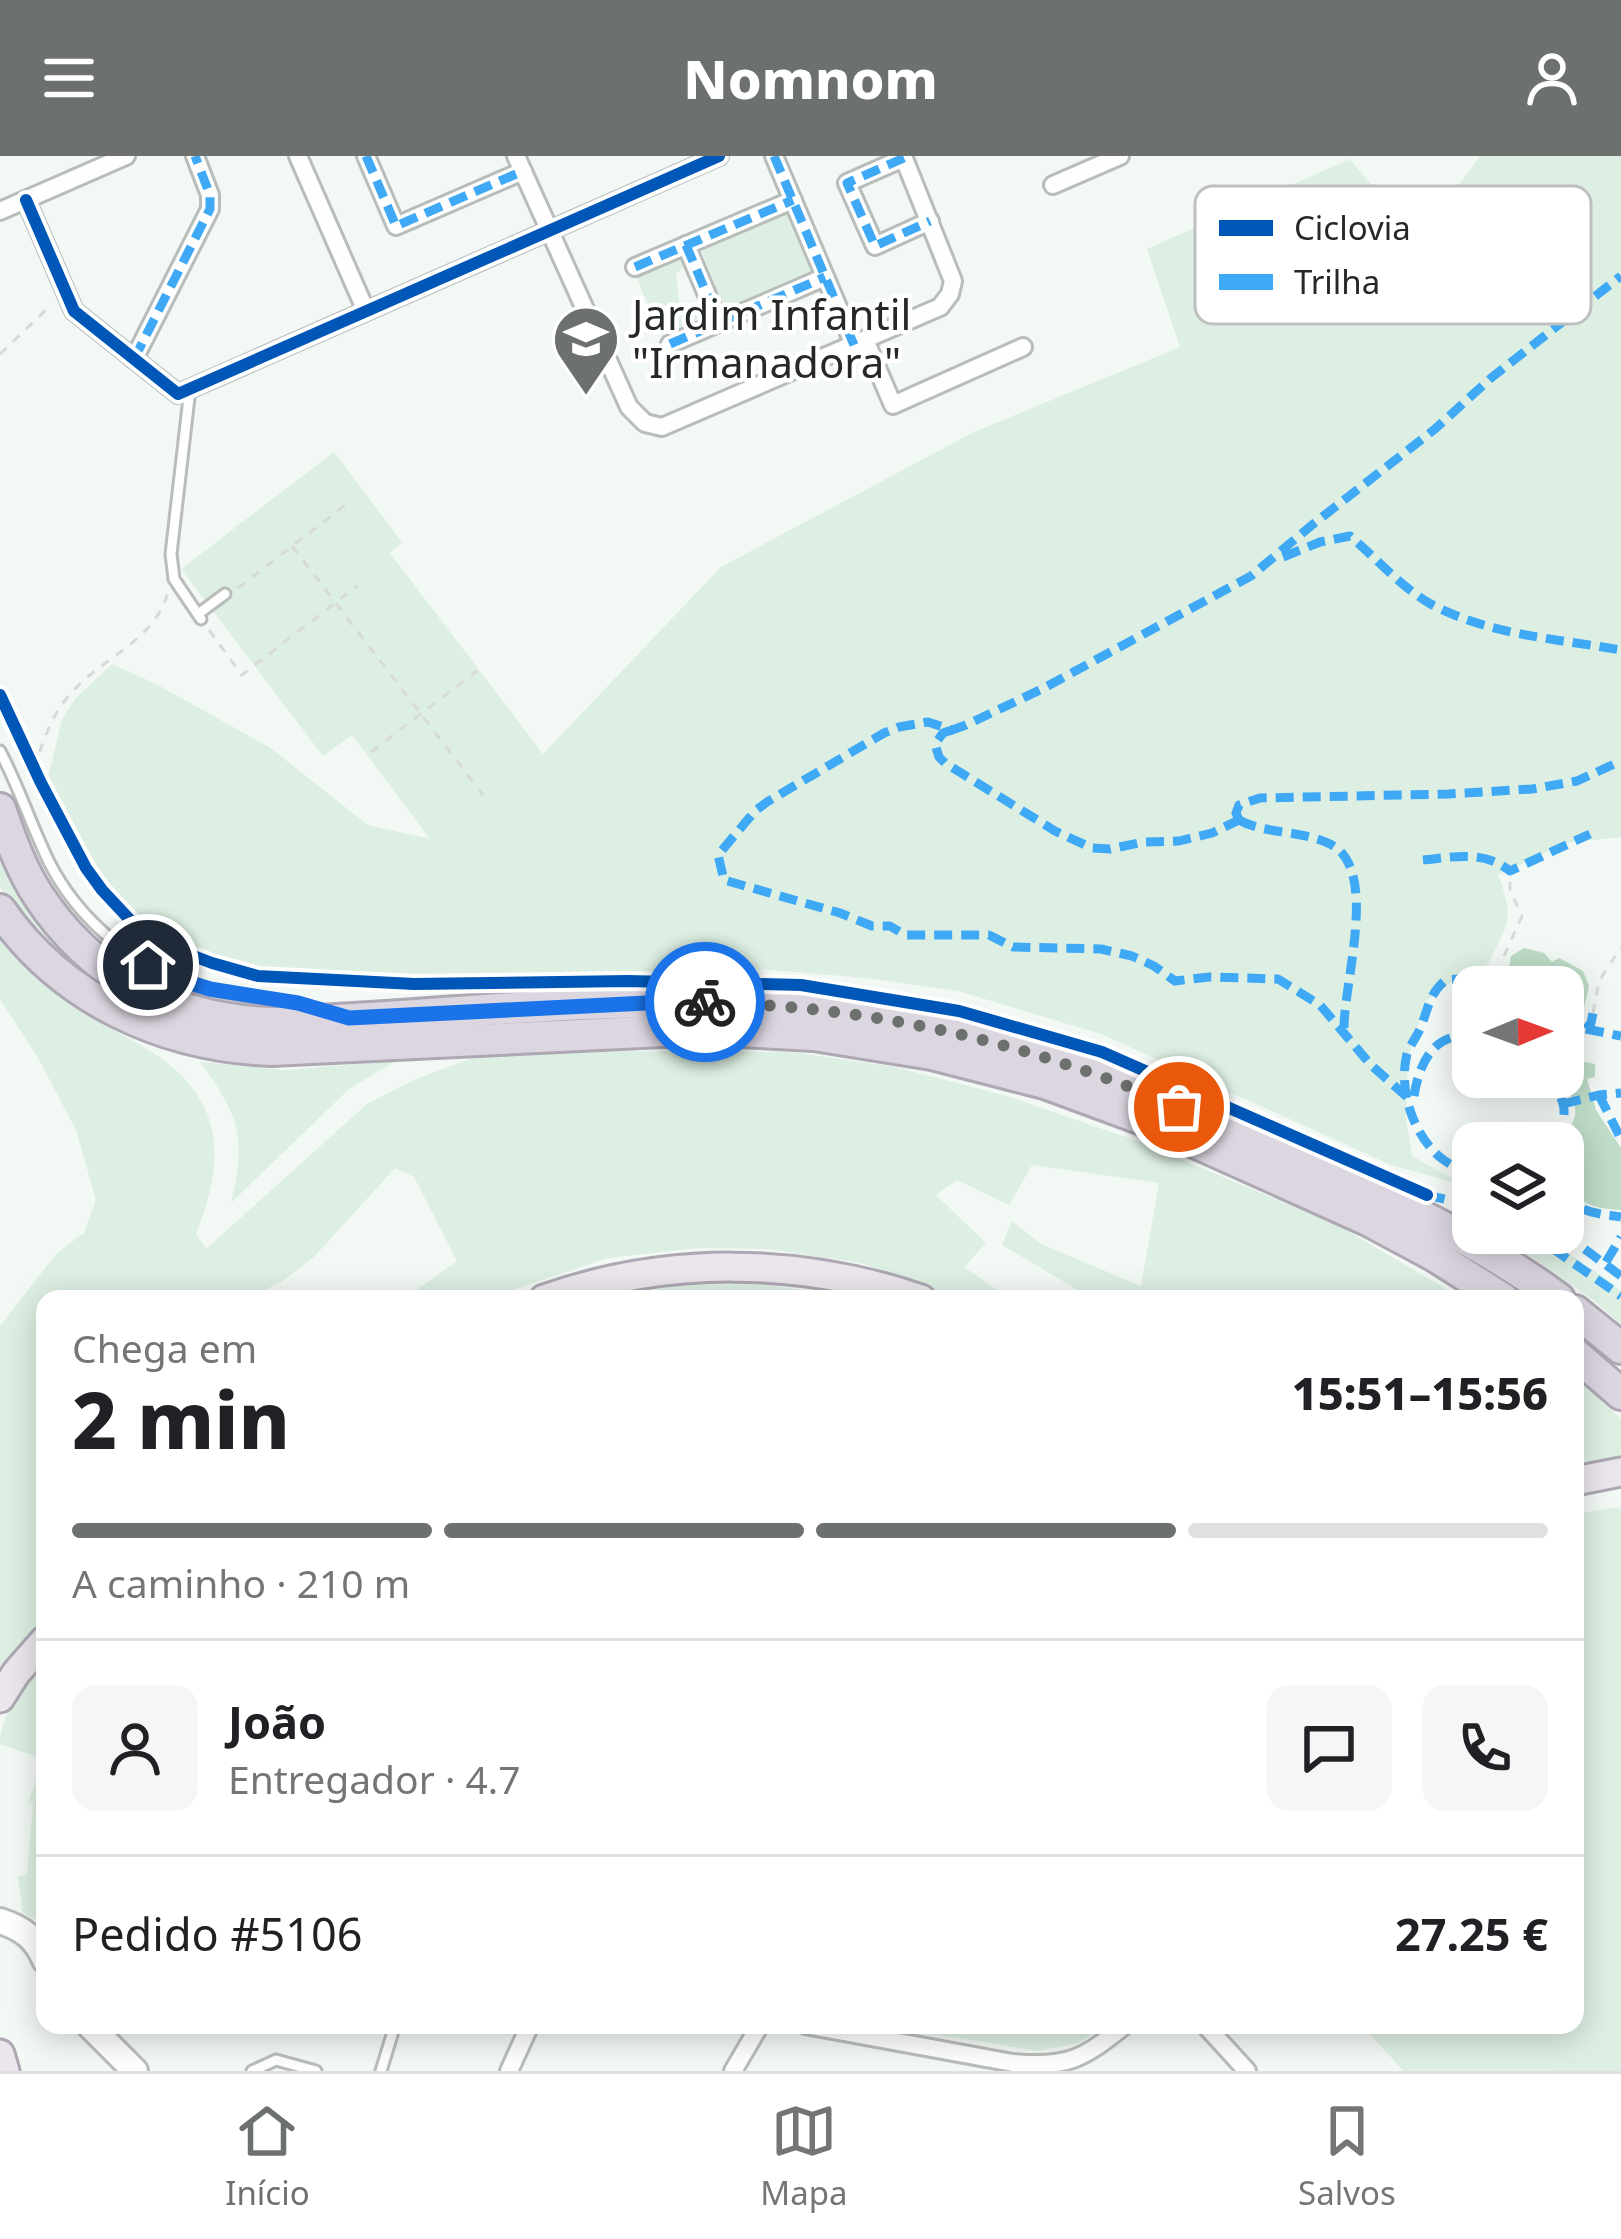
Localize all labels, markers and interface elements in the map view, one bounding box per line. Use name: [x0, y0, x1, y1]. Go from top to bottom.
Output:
text: Nomnom: [683, 41, 938, 115]
icon: menu: [36, 45, 102, 111]
icon: person: [1519, 45, 1585, 111]
legend: [1195, 186, 1591, 324]
text: Ciclovia: [1294, 205, 1411, 250]
text: Trilha: [1294, 259, 1380, 304]
place label: Jardim Infantil "Irmanadora": [628, 285, 911, 390]
school or university icon: Jardim Infantil "Irmanadora": [551, 304, 621, 398]
pin: [97, 914, 199, 1016]
icon: home: [115, 932, 181, 998]
courier: [645, 942, 765, 1062]
north arrow: [1452, 966, 1584, 1098]
map controls: [1452, 966, 1584, 1254]
icon: bike: [672, 969, 738, 1035]
pin: [1128, 1056, 1230, 1158]
icon: bag: [1146, 1074, 1212, 1140]
button: layers: [1452, 1122, 1584, 1254]
text: Chega em: [72, 1321, 257, 1374]
text: 15:51–15:56: [1292, 1362, 1548, 1423]
text: 2 min: [72, 1366, 290, 1472]
text: A caminho · 210 m: [72, 1556, 410, 1609]
button: person: [72, 1685, 198, 1811]
button: chat: [1266, 1685, 1392, 1811]
button: phone: [1422, 1685, 1548, 1811]
text: João: [228, 1691, 326, 1752]
text: Entregador · 4.7: [228, 1752, 521, 1805]
text: Pedido #5106: [72, 1903, 363, 1964]
text: 27.25 €: [1395, 1903, 1548, 1964]
tab: Início: [225, 2098, 310, 2215]
tab: Mapa: [760, 2098, 847, 2215]
tab: Salvos: [1298, 2098, 1396, 2215]

